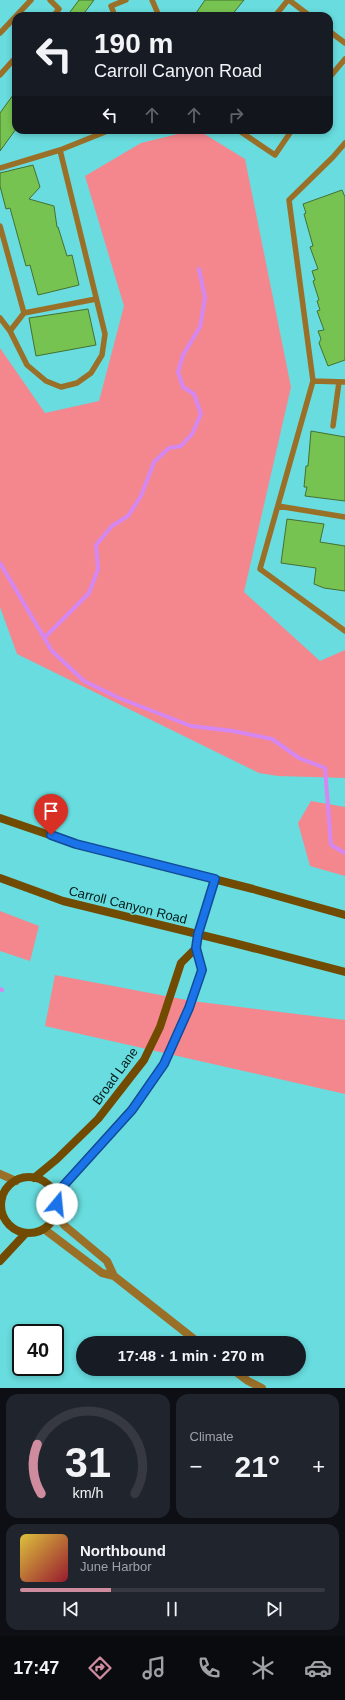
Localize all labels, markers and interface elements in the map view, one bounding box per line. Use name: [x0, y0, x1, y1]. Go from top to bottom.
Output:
icon: left: [28, 28, 80, 80]
text: 190 m: [94, 28, 173, 59]
text: Carroll Canyon Road: [94, 61, 262, 81]
icon: left: [99, 104, 121, 126]
icon: ahead: [141, 104, 163, 126]
icon: ahead: [183, 104, 205, 126]
icon: right: [225, 104, 247, 126]
pin: [34, 794, 68, 835]
icon: arrive: [40, 800, 62, 822]
street label: Carroll Canyon Road: [67, 883, 189, 927]
street label: Broad Lane: [89, 1044, 141, 1108]
position arrow: [36, 1183, 78, 1225]
speed limit sign: 40: [12, 1324, 64, 1376]
text: 17:48 · 1 min · 270 m: [118, 1347, 264, 1364]
text: Climate: [190, 1429, 234, 1444]
text: 31: [65, 1439, 111, 1486]
text: 21°: [235, 1450, 280, 1483]
text: −: [190, 1454, 202, 1479]
text: +: [312, 1454, 325, 1479]
text: km/h: [72, 1485, 103, 1501]
text: Northbound: [80, 1542, 166, 1559]
text: June Harbor: [80, 1559, 152, 1574]
icon: previous: [60, 1598, 82, 1620]
icon: pause: [161, 1598, 183, 1620]
icon: next: [263, 1598, 285, 1620]
icon: directions: [86, 1654, 114, 1682]
icon: music: [140, 1654, 168, 1682]
icon: phone: [195, 1654, 223, 1682]
icon: climate: [249, 1654, 277, 1682]
icon: car: [304, 1654, 332, 1682]
text: 17:47: [13, 1658, 59, 1678]

